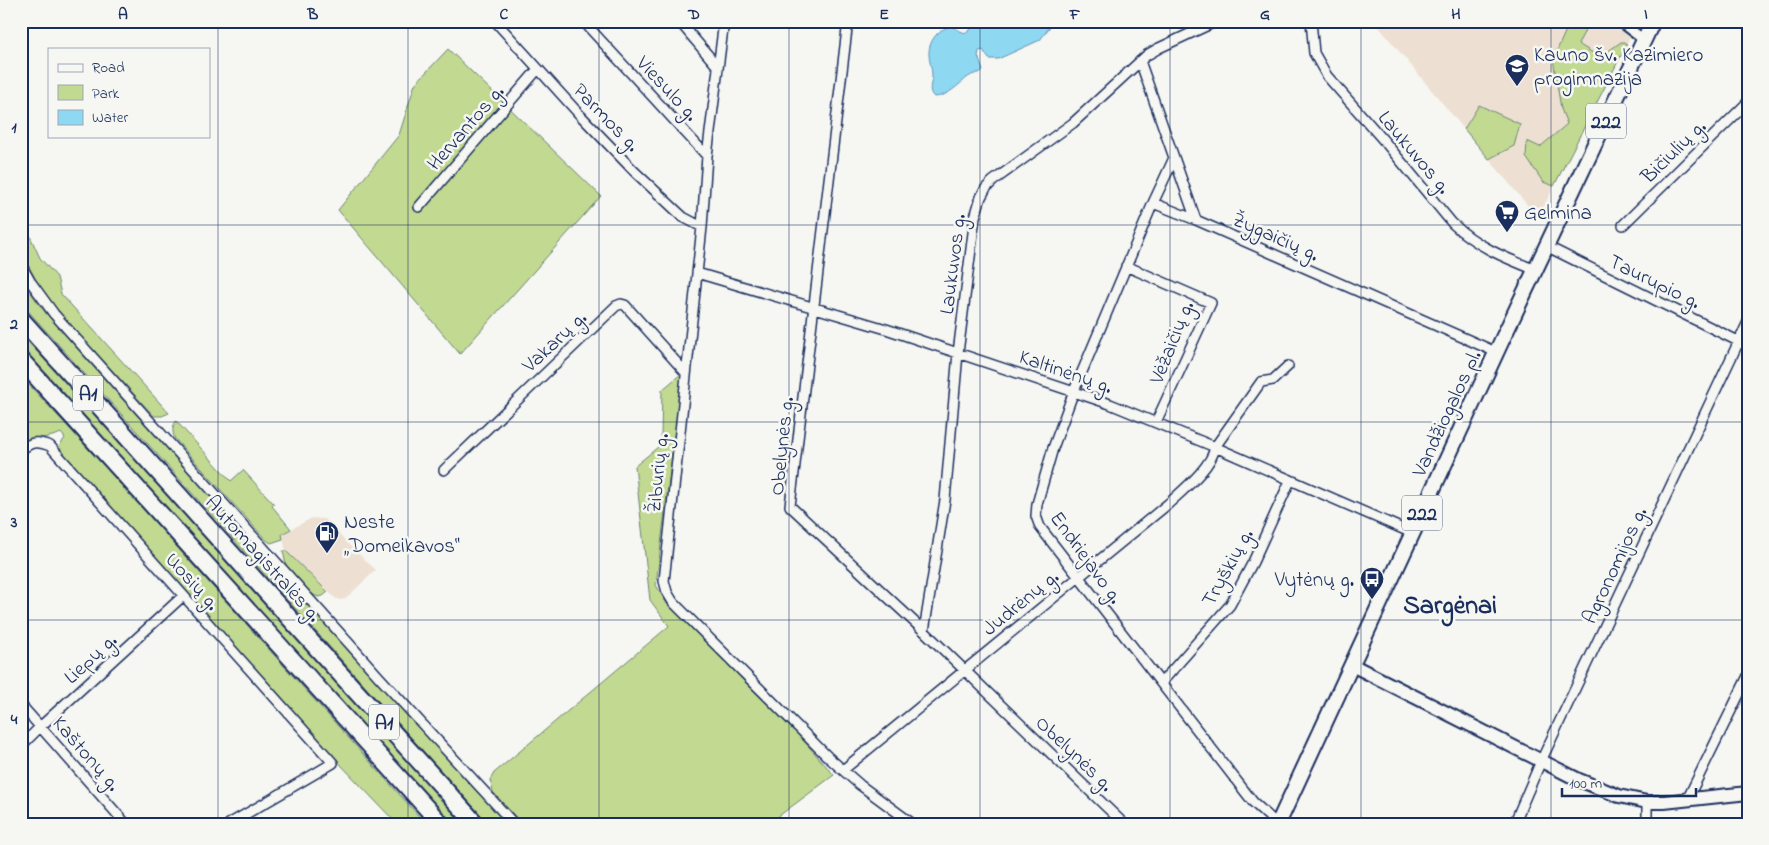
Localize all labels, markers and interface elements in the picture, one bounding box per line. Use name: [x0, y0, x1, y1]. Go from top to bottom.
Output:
text: A: [118, 3, 128, 27]
text: B: [307, 3, 319, 27]
text: C: [500, 3, 509, 27]
text: D: [687, 3, 700, 27]
text: E: [879, 3, 889, 27]
text: F: [1069, 3, 1081, 27]
text: G: [1260, 3, 1270, 27]
text: H: [1451, 3, 1461, 27]
text: I: [1644, 3, 1648, 27]
place label: Kauno šv. Kazimiero progimnazija: [1534, 41, 1703, 97]
legend: [48, 48, 210, 138]
street label: Viesulo g.: [626, 49, 705, 130]
school or university icon: Kauno šv. Kazimiero progimnazija: [1504, 53, 1530, 87]
text: Road: [92, 57, 125, 79]
street label: Parmos g.: [564, 77, 646, 161]
street label: Hervantos g.: [421, 79, 514, 179]
text: Park: [92, 83, 120, 105]
road number: 222: [1586, 104, 1626, 138]
street label: Laukuvos g.: [1368, 105, 1457, 203]
text: Water: [92, 107, 128, 129]
street label: Bičiulių g.: [1634, 113, 1715, 194]
text: 1: [11, 116, 17, 140]
supermarket icon: Gelmina: [1494, 199, 1520, 233]
place label: Gelmina: [1524, 199, 1592, 229]
street label: Žygaičių g.: [1226, 205, 1323, 272]
street label: Laukuvos g.: [933, 212, 977, 316]
street label: Taurupio g.: [1602, 248, 1705, 320]
street label: Vėžaičių g.: [1142, 297, 1205, 390]
street label: Vakarų g.: [515, 304, 596, 383]
text: 2: [9, 313, 18, 337]
street label: Kaltinėnų g.: [1014, 343, 1116, 405]
street label: Vandžiogalos pl.: [1405, 346, 1492, 484]
road number: A1: [73, 376, 103, 410]
street label: Obelynės g.: [763, 395, 805, 497]
street label: Žiburių g.: [640, 432, 680, 515]
street label: Automagistralės g.: [196, 489, 328, 631]
road number: 222: [1402, 496, 1442, 530]
street label: Agronomijos g.: [1576, 502, 1658, 630]
street label: Endriejavo g.: [1040, 506, 1129, 612]
place label: Neste „Domeikavos“: [344, 508, 460, 562]
text: 3: [10, 511, 18, 535]
fuel station icon: Neste „Domeikavos“: [314, 520, 340, 554]
street label: Tryškių g.: [1195, 524, 1264, 613]
street label: Uosių g.: [156, 546, 226, 620]
street label: Judrėnų g.: [976, 563, 1067, 645]
place label: Vytėnų g.: [1274, 566, 1354, 598]
bus stop icon: Vytėnų g.: [1359, 566, 1385, 600]
district label: Sargėnai: [1403, 588, 1497, 627]
street label: Liepų g.: [58, 627, 126, 693]
road number: A1: [369, 704, 399, 740]
text: 4: [10, 708, 18, 732]
street label: Obelynės g.: [1026, 709, 1120, 801]
street label: Kaštonų g.: [43, 710, 127, 800]
scale bar: [1562, 765, 1695, 797]
text: 100 m: [1569, 773, 1602, 795]

